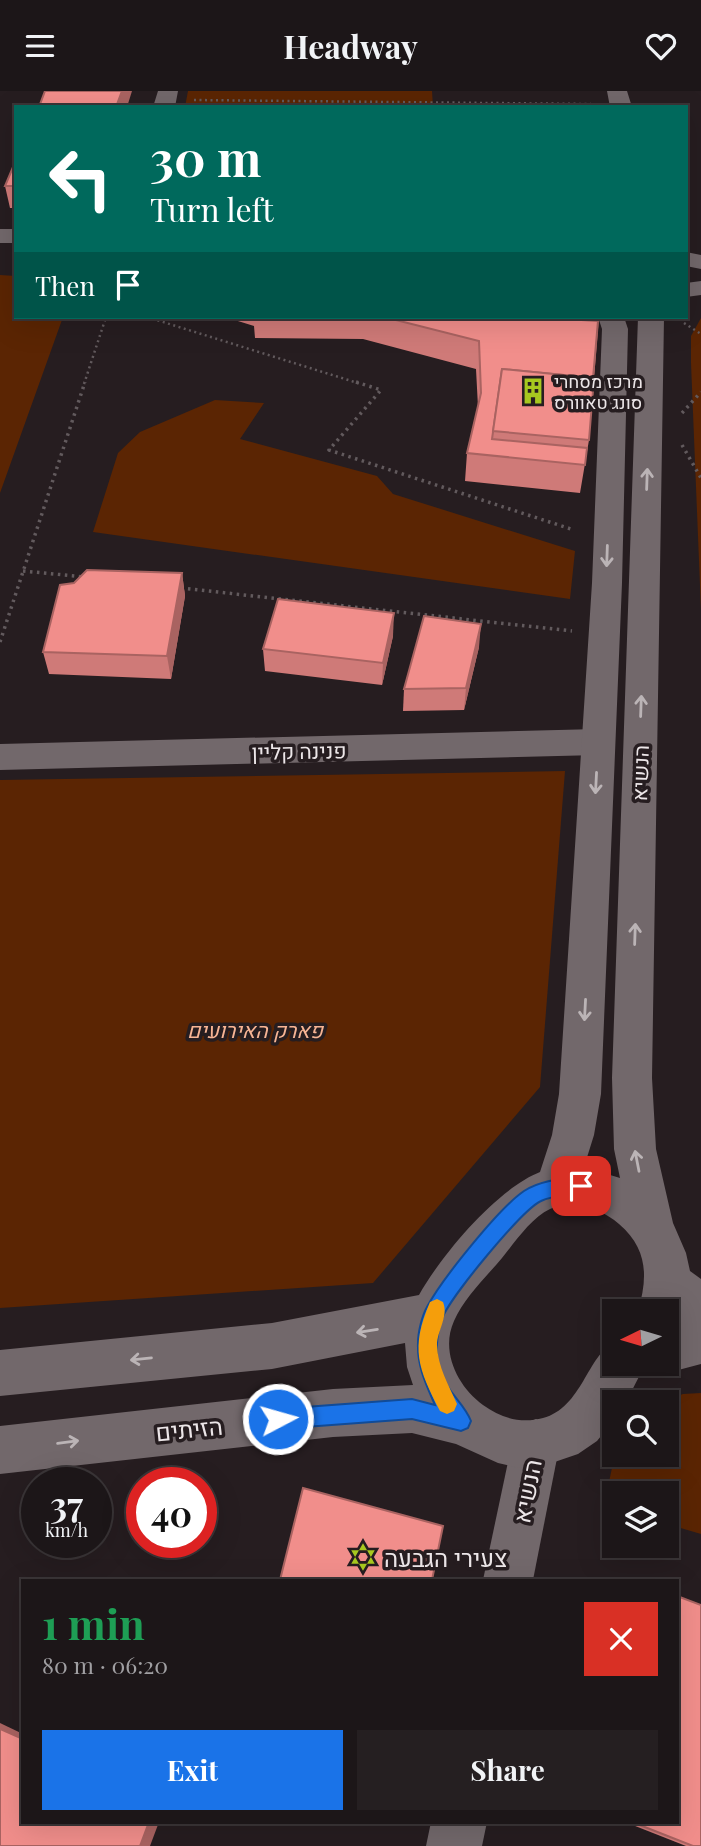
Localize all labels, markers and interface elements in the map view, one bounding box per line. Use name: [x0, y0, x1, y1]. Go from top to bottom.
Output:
text: Headway: [283, 24, 418, 67]
icon: menu: [21, 27, 59, 65]
icon: heart: [642, 27, 680, 65]
text: 30 m: [150, 124, 261, 189]
icon: left: [35, 133, 126, 224]
text: Turn left: [150, 187, 274, 230]
icon: arrive: [109, 266, 147, 304]
text: Then: [35, 268, 95, 303]
place label: מרכז מסחרי סונג טאוורס: [554, 369, 643, 414]
building icon: מרכז מסחרי סונג טאוורס: [518, 376, 548, 406]
one-way arrow: [640, 467, 654, 490]
one-way arrow: [601, 544, 614, 567]
one-way arrow: [634, 695, 647, 718]
street label: פנינה קליין: [251, 735, 347, 765]
street label: הנשיא: [624, 744, 654, 802]
one-way arrow: [590, 771, 603, 794]
one-way arrow: [628, 922, 641, 945]
one-way arrow: [578, 999, 591, 1022]
park label: פארק האירועים: [187, 1015, 325, 1043]
one-way arrow: [630, 1150, 643, 1173]
pin: [551, 1156, 611, 1216]
icon: arrive: [562, 1167, 600, 1205]
north arrow: [602, 1299, 679, 1375]
map controls: [602, 1299, 679, 1558]
one-way arrow: [356, 1325, 379, 1338]
one-way arrow: [130, 1353, 153, 1366]
position arrow: [241, 1382, 315, 1456]
button: search: [602, 1390, 679, 1467]
street label: הזיתים: [154, 1409, 224, 1447]
one-way arrow: [56, 1435, 79, 1448]
street label: הנשיא: [504, 1456, 548, 1526]
speed limit sign: 40: [126, 1467, 217, 1558]
text: 37: [50, 1480, 83, 1527]
button: layers: [602, 1481, 679, 1558]
text: km/h: [45, 1518, 88, 1542]
place label: צעירי הגבעה: [384, 1541, 507, 1573]
synagogue icon: צעירי הגבעה: [348, 1542, 378, 1572]
text: 1 min: [42, 1595, 145, 1651]
button: close: [584, 1602, 658, 1676]
text: 80 m · 06:20: [42, 1649, 168, 1680]
button: Exit: [42, 1730, 343, 1810]
button: Share: [357, 1730, 658, 1810]

